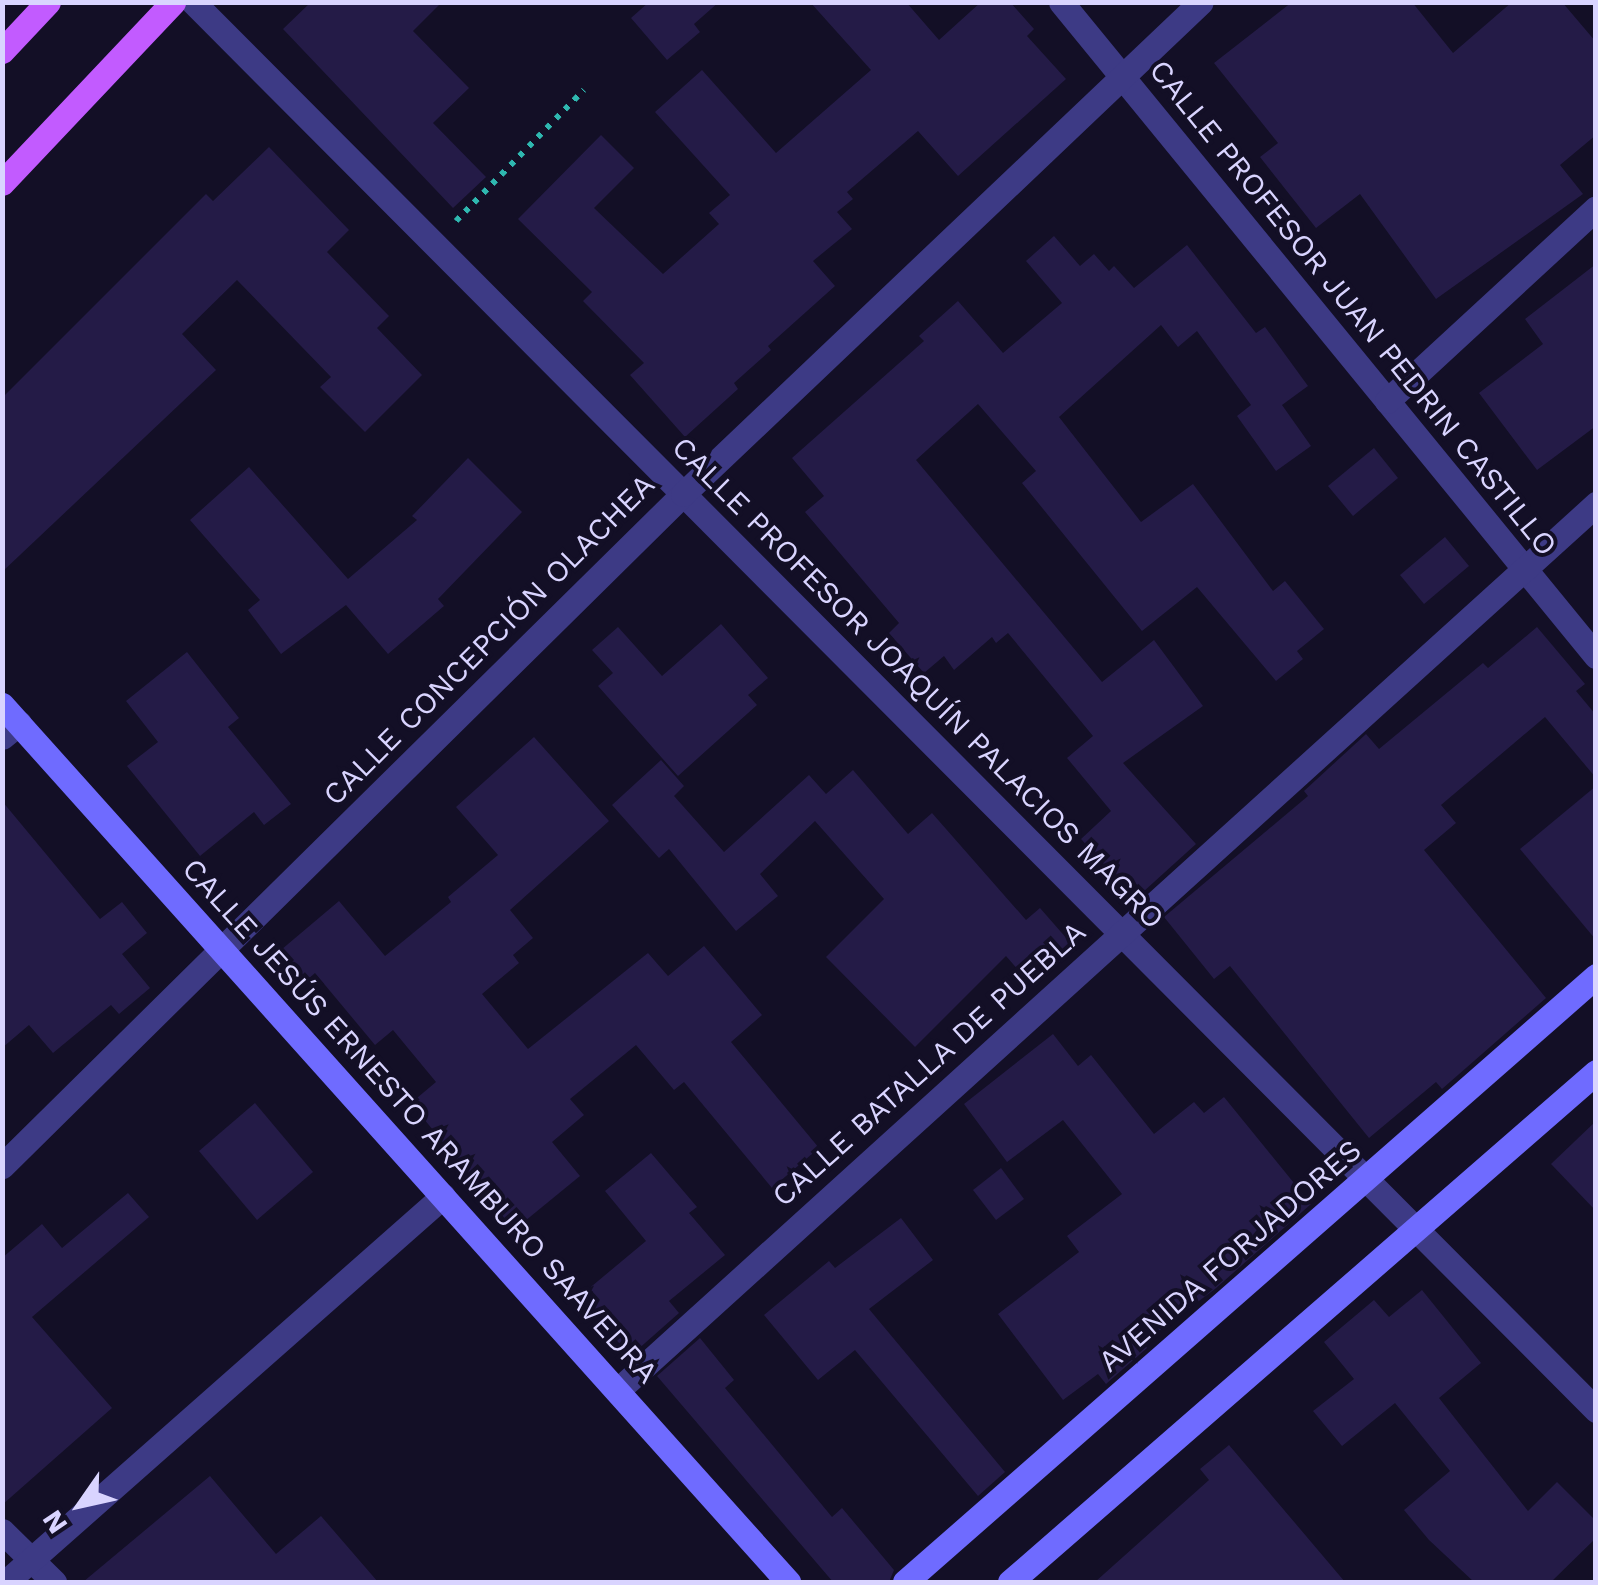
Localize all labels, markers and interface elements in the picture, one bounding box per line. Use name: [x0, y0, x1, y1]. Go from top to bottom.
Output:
street label: CALLE PROFESOR JUAN PEDRIN CASTILLO: [1141, 53, 1565, 563]
street label: CALLE PROFESOR JOAQUÍN PALACIOS MAGRO: [664, 429, 1172, 937]
street label: CALLE CONCEPCIÓN OLACHEA: [316, 467, 662, 813]
street label: CALLE JESÚS ERNESTO ARAMBURO SAAVEDRA: [174, 851, 666, 1391]
street label: CALLE BATALLA DE PUEBLA: [765, 913, 1093, 1215]
street label: AVENIDA FORJADORES: [1091, 1132, 1369, 1380]
north arrow: [30, 1455, 130, 1555]
text: N: [35, 1504, 74, 1540]

